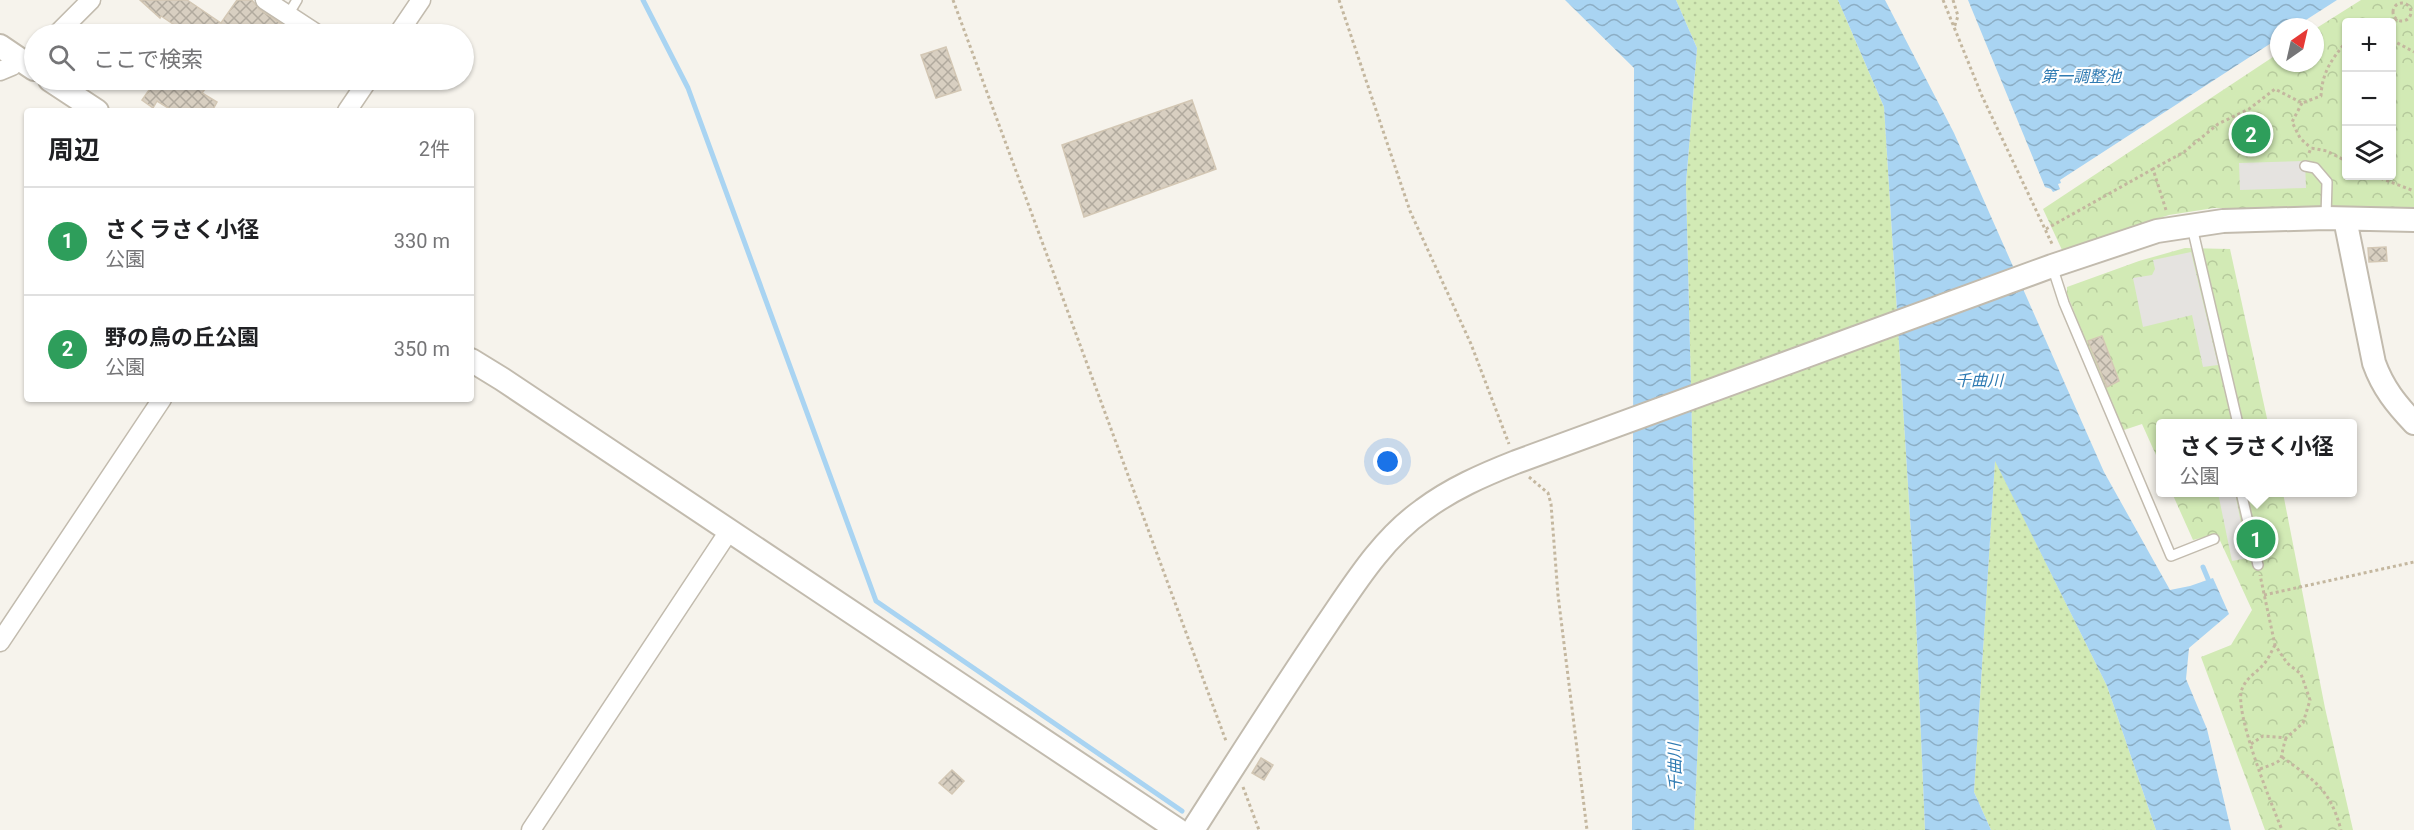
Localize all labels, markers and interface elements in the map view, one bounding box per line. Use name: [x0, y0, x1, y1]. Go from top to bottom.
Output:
north arrow: [2270, 18, 2324, 72]
map controls: [2342, 18, 2396, 180]
button: +: [2342, 18, 2396, 72]
search box: [24, 24, 474, 90]
icon: search: [45, 41, 78, 74]
text: ここで検索: [93, 47, 203, 72]
water label: 第一調整池: [2041, 67, 2123, 86]
button: −: [2342, 72, 2396, 126]
pin: 2: [2232, 112, 2270, 156]
button: layers: [2342, 126, 2396, 180]
text: 周辺: [48, 135, 100, 165]
text: 2件: [419, 137, 450, 161]
text: さくラさく小径: [105, 217, 259, 242]
text: 1: [62, 229, 73, 253]
text: 330 m: [394, 229, 450, 253]
text: 公園: [105, 247, 145, 271]
text: 野の鳥の丘公園: [105, 325, 259, 350]
text: 2: [62, 337, 73, 361]
text: 350 m: [394, 337, 450, 361]
text: 公園: [105, 355, 145, 379]
water label: 千曲川: [1955, 371, 2005, 390]
popup: [2156, 419, 2357, 497]
text: さくラさく小径: [2179, 434, 2334, 459]
your location: [1373, 447, 1402, 476]
text: 公園: [2179, 464, 2219, 488]
pin: 1: [2236, 516, 2276, 562]
water label: 千曲川: [1665, 741, 1685, 791]

